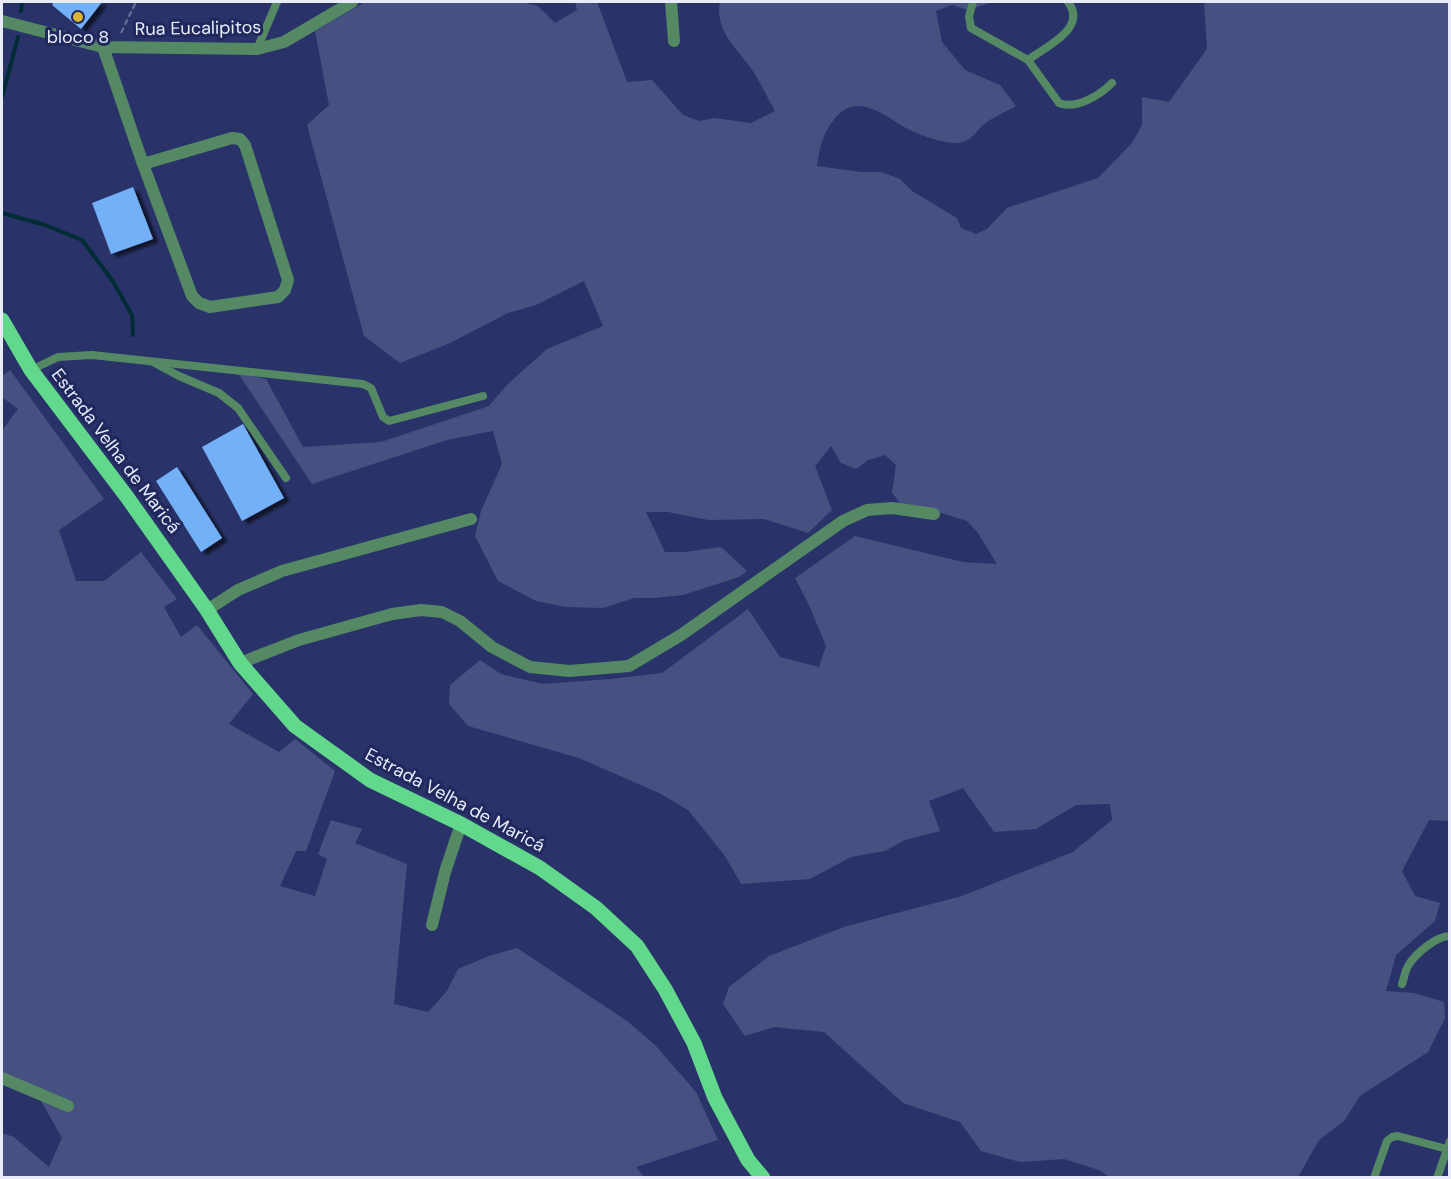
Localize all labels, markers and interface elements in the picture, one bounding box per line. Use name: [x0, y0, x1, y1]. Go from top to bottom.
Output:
marker: bloco 8: [71, 10, 85, 24]
street label: Rua Eucalipitos: [135, 15, 261, 41]
place label: bloco 8: [47, 25, 109, 49]
street label: Estrada Velha de Maricá: [46, 364, 186, 538]
street label: Estrada Velha de Maricá: [361, 742, 549, 858]

